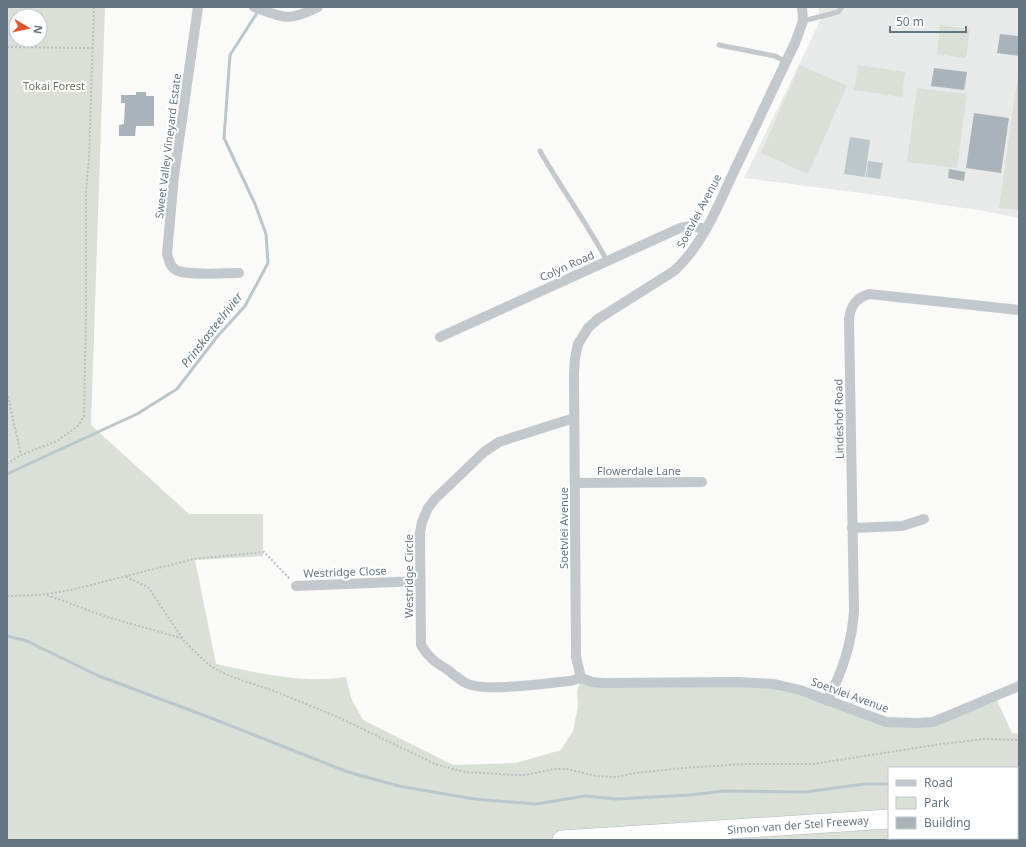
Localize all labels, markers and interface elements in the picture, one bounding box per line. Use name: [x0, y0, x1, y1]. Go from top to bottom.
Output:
north arrow: [8, 8, 48, 48]
scale bar: [890, 8, 966, 34]
text: 50 m: [896, 13, 924, 30]
text: N: [30, 24, 46, 35]
street label: Sweet Valley Vineyard Estate: [151, 72, 184, 219]
park label: Tokai Forest: [23, 78, 85, 93]
street label: Soetvlei Avenue: [673, 171, 724, 250]
street label: Colyn Road: [537, 247, 596, 284]
water label: Prinskasteelrivier: [177, 288, 247, 371]
street label: Lindeshof Road: [830, 379, 847, 459]
street label: Flowerdale Lane: [597, 463, 681, 478]
street label: Soetvlei Avenue: [556, 487, 571, 569]
street label: Westridge Circle: [401, 534, 416, 618]
street label: Westridge Close: [303, 563, 387, 580]
street label: Soetvlei Avenue: [809, 673, 891, 716]
legend: [888, 767, 1018, 839]
text: Road: [924, 774, 953, 791]
text: Park: [924, 794, 950, 811]
street label: Simon van der Stel Freeway: [727, 812, 870, 837]
text: Building: [924, 814, 971, 831]

